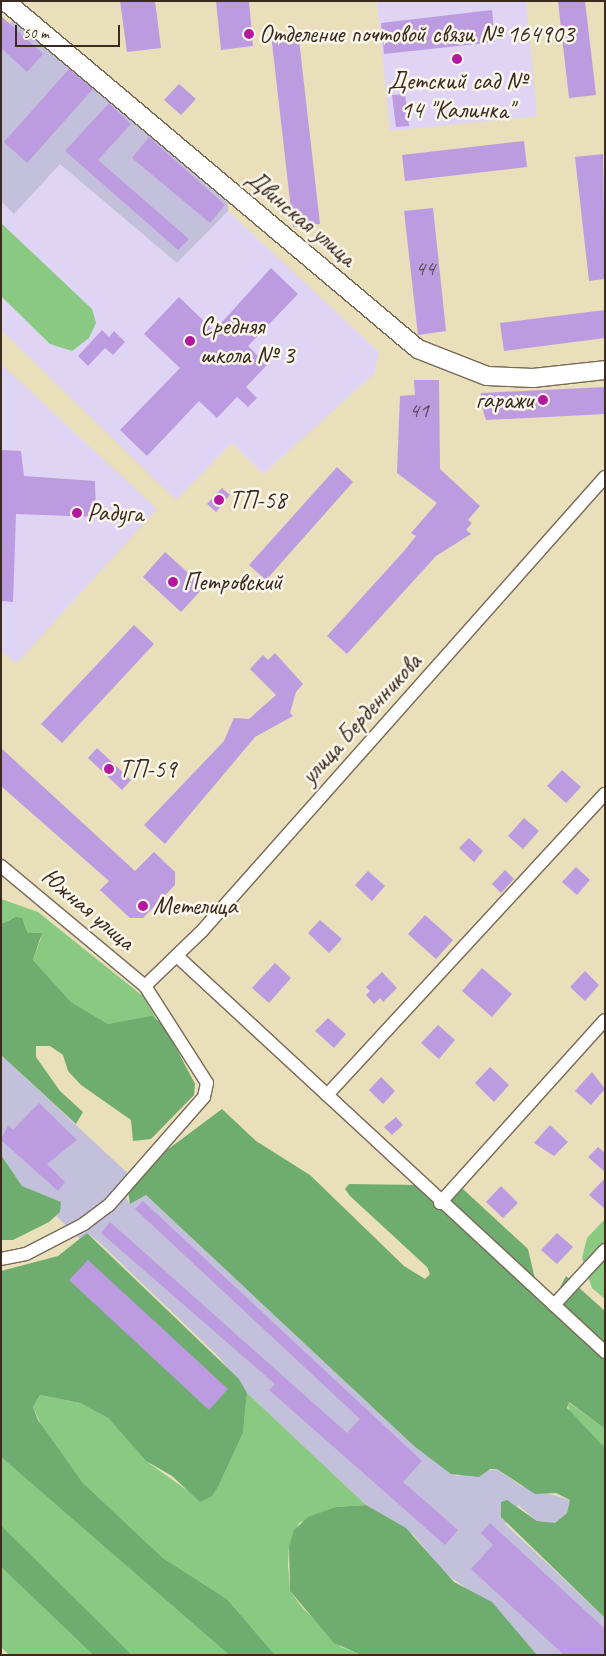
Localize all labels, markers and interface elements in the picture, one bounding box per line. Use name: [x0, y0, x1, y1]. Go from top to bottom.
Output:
scale bar: [18, 15, 122, 47]
place label: Отделение почтовой связи № 164903: [259, 19, 576, 49]
text: 50 m: [23, 24, 49, 43]
marker: Отделение почтовой связи № 164903: [243, 28, 255, 40]
marker: Детский сад № 14 "Калинка": [451, 53, 463, 65]
place label: Детский сад № 14 "Калинка": [388, 67, 526, 126]
street label: Двинская улица: [240, 163, 362, 273]
house number: 44: [415, 256, 435, 282]
place label: Средняя школа № 3: [200, 312, 294, 371]
marker: Средняя школа № 3: [184, 335, 196, 347]
place label: гаражи: [475, 385, 533, 415]
marker: гаражи: [537, 394, 549, 406]
house number: 41: [409, 398, 429, 424]
place label: ТП-58: [229, 485, 286, 515]
marker: ТП-58: [213, 494, 225, 506]
place label: Радуга: [87, 498, 143, 528]
marker: Радуга: [71, 507, 83, 519]
place label: Петровский: [183, 567, 282, 597]
marker: Петровский: [167, 576, 179, 588]
street label: улица Берденникова: [294, 647, 428, 791]
place label: ТП-59: [119, 754, 176, 784]
marker: ТП-59: [103, 763, 115, 775]
street label: Южная улица: [35, 861, 141, 957]
place label: Метелица: [153, 891, 237, 921]
marker: Метелица: [137, 900, 149, 912]

